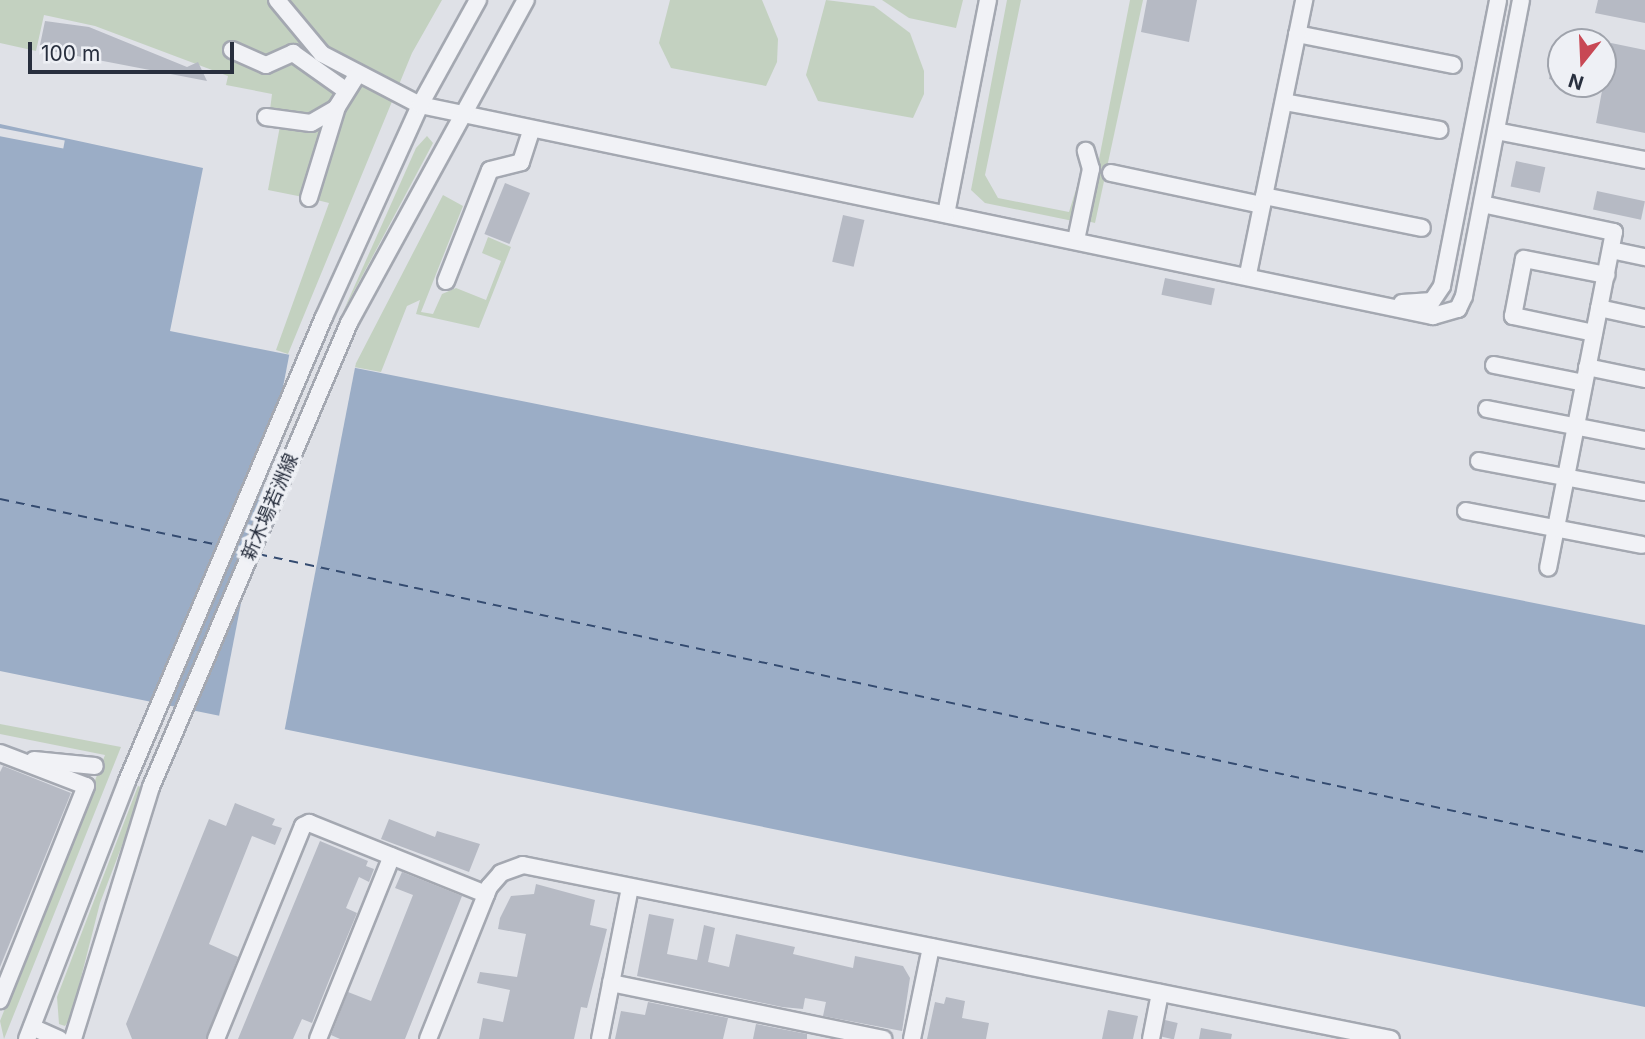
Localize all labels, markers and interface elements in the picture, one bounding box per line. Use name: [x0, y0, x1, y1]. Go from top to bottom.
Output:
scale bar: [32, 28, 238, 72]
north arrow: [1547, 28, 1617, 98]
text: 100 m: [41, 41, 100, 66]
text: N: [1566, 68, 1586, 95]
street label: 新木場若洲線: [237, 450, 303, 564]

